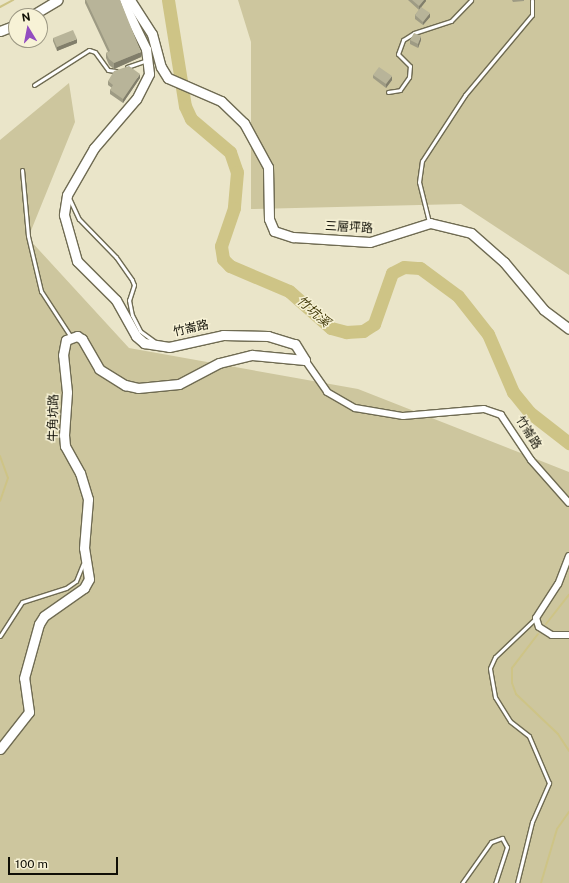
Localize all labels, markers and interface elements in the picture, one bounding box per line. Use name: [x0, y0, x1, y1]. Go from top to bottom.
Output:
north arrow: [8, 8, 48, 48]
text: N: [21, 11, 31, 24]
street label: 三層坪路: [325, 220, 373, 236]
water label: 竹坑溪: [293, 293, 333, 331]
street label: 竹崙路: [172, 318, 210, 340]
street label: 牛角坑路: [46, 394, 62, 442]
street label: 竹崙路: [512, 414, 544, 452]
scale bar: [10, 849, 120, 875]
text: 100 m: [15, 857, 48, 871]

